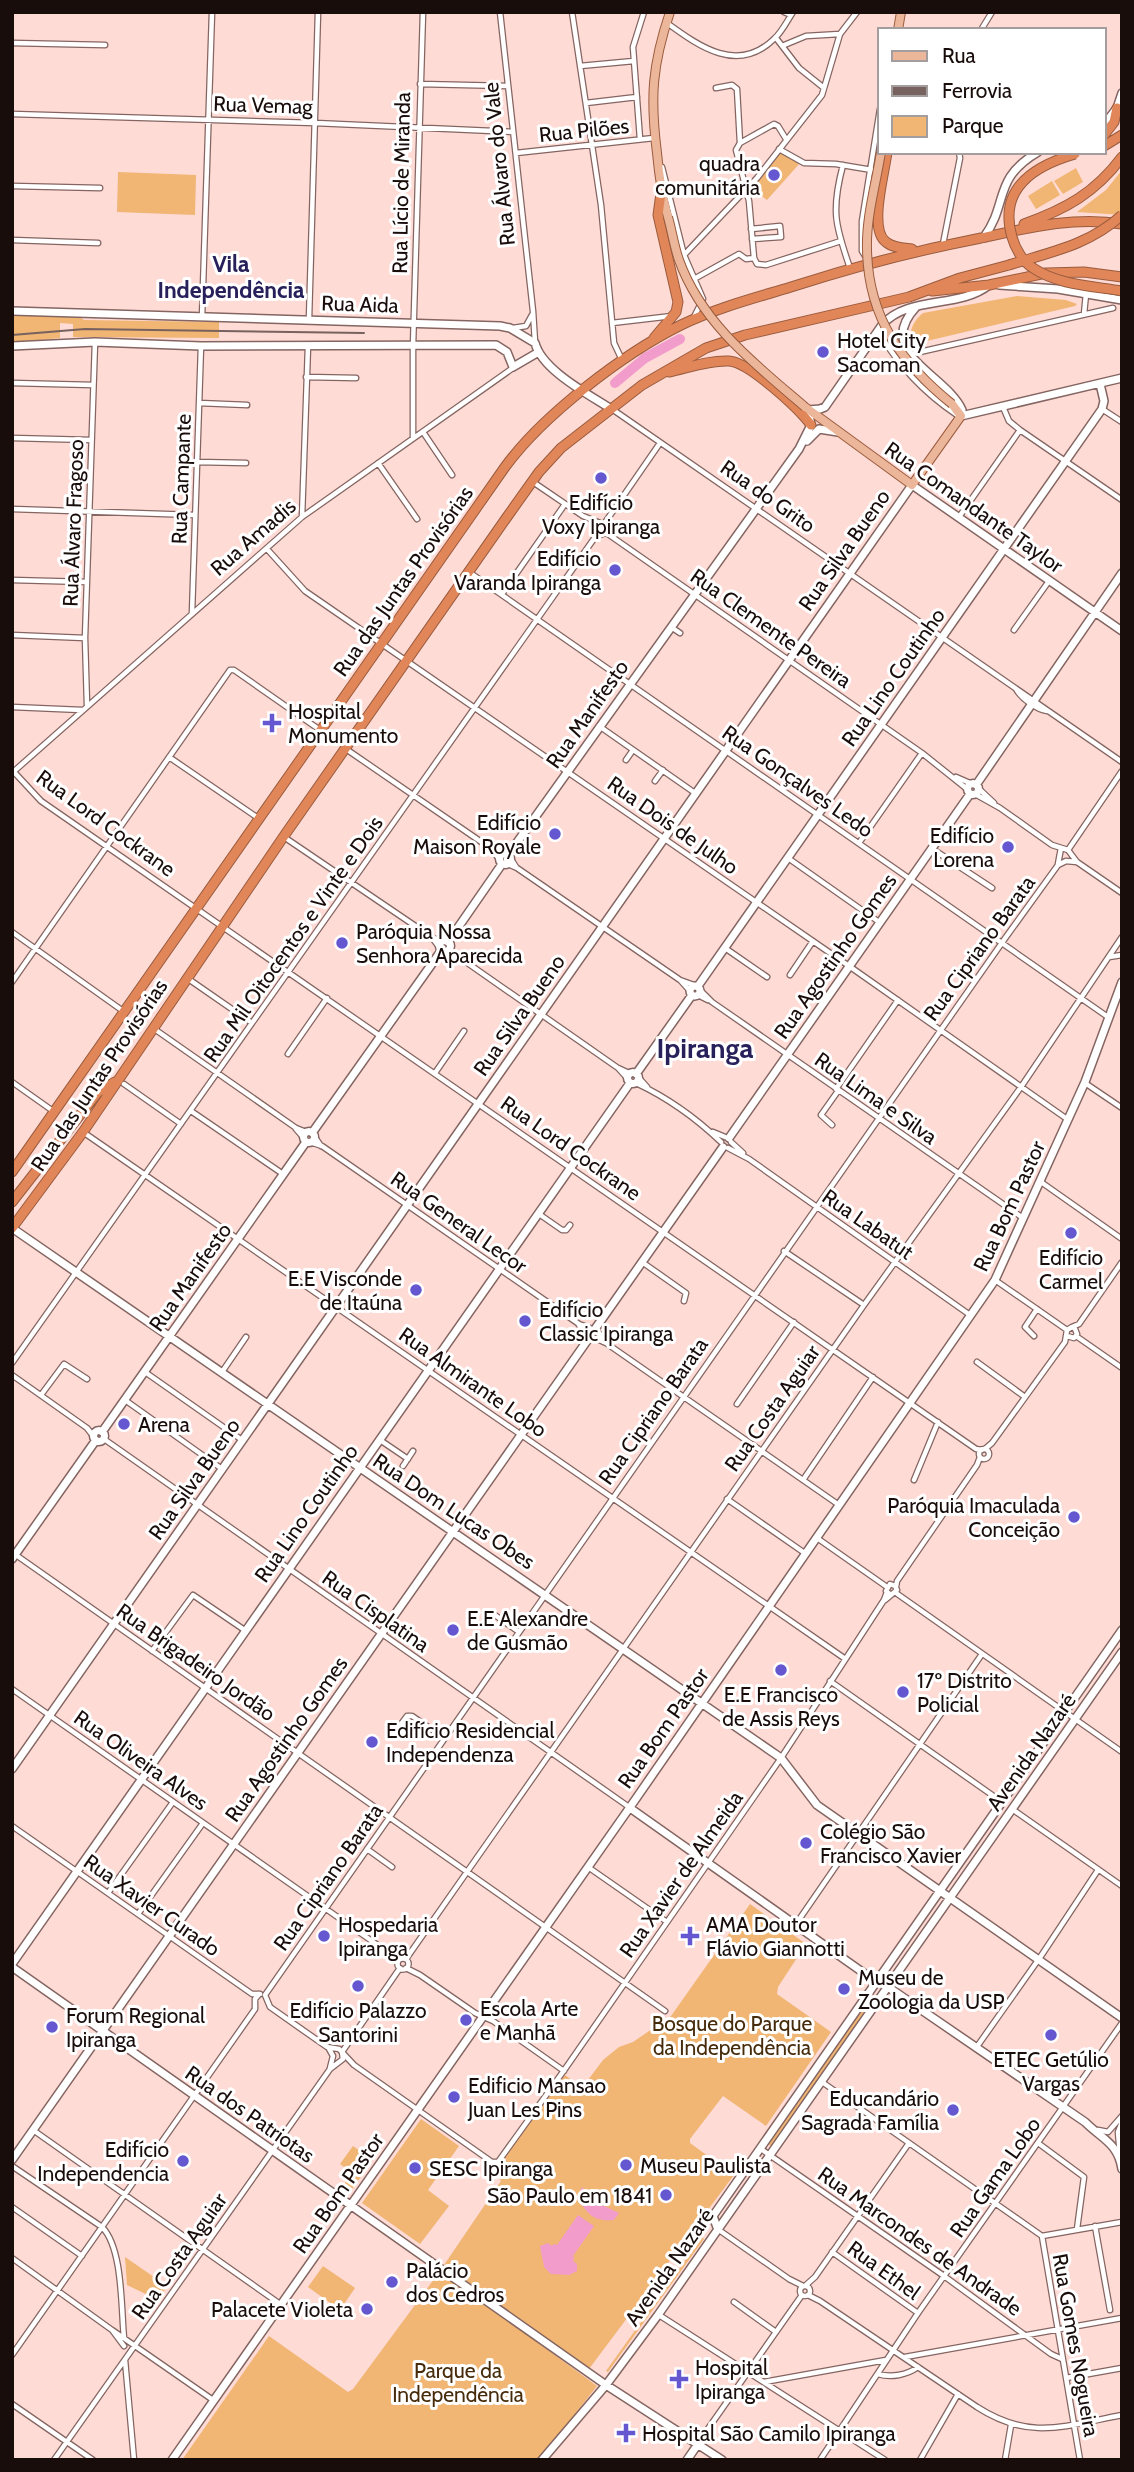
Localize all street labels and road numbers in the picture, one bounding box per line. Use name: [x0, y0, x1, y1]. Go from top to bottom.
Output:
street label: Rua Álvaro do Vale: [478, 81, 520, 247]
street label: Rua Vemag: [213, 91, 314, 119]
street label: Rua Lício de Miranda: [387, 92, 415, 274]
street label: Rua Pilões: [538, 113, 631, 147]
street label: Rua Aida: [321, 290, 399, 318]
street label: Rua Campante: [166, 413, 196, 545]
street label: Rua Comandante Taylor: [880, 436, 1068, 578]
street label: Rua Álvaro Fragoso: [58, 439, 88, 607]
street label: Rua do Grito: [716, 454, 820, 538]
street label: Rua das Juntas Provisórias: [328, 481, 478, 681]
street label: Rua Silva Bueno: [793, 485, 895, 615]
street label: Rua Amadis: [205, 493, 301, 581]
street label: Rua Clemente Pereira: [686, 563, 856, 693]
street label: Rua Lino Coutinho: [836, 603, 950, 751]
street label: Rua Manifesto: [541, 655, 633, 773]
street label: Rua Gonçalves Ledo: [718, 720, 878, 842]
street label: Rua Lord Cockrane: [32, 764, 180, 882]
street label: Rua Dois de Julho: [603, 771, 743, 879]
street label: Rua Mil Oitocentos e Vinte e Dois: [198, 811, 388, 1067]
street label: Rua Agostinho Gomes: [769, 868, 902, 1043]
street label: Rua Cipriano Barata: [918, 871, 1040, 1025]
street label: Rua Silva Bueno: [468, 950, 570, 1080]
street label: Rua das Juntas Provisórias: [25, 974, 173, 1176]
street label: Rua Lima e Silva: [810, 1047, 942, 1149]
street label: Rua Lord Cockrane: [496, 1090, 646, 1206]
street label: Rua Bom Pastor: [968, 1136, 1050, 1275]
street label: Rua General Lecor: [386, 1166, 532, 1278]
street label: Rua Labatut: [818, 1183, 918, 1265]
street label: Rua Manifesto: [144, 1218, 236, 1336]
street label: Rua Almirante Lobo: [394, 1322, 552, 1442]
street label: Rua Cipriano Barata: [593, 1333, 713, 1489]
street label: Rua Costa Aguiar: [719, 1340, 825, 1476]
street label: Rua Silva Bueno: [143, 1414, 245, 1544]
street label: Rua Lino Coutinho: [249, 1439, 363, 1587]
street label: Rua Dom Lucas Obes: [368, 1448, 540, 1575]
street label: Rua Cisplatina: [318, 1565, 434, 1657]
street label: Rua Brigadeiro Jordão: [112, 1598, 280, 1726]
street label: Rua Agostinho Gomes: [220, 1651, 353, 1826]
street label: Rua Bom Pastor: [612, 1663, 714, 1793]
street label: Avenida Nazaré: [981, 1688, 1081, 1815]
street label: Rua Oliveira Alves: [69, 1705, 213, 1816]
street label: Rua Xavier de Almeida: [614, 1786, 748, 1962]
street label: Rua Cipriano Barata: [268, 1799, 388, 1955]
street label: Rua Xavier Curado: [79, 1849, 225, 1961]
street label: Rua dos Patriotas: [181, 2060, 320, 2168]
street label: Rua Gama Lobo: [944, 2112, 1046, 2242]
street label: Rua Bom Pastor: [287, 2128, 389, 2258]
street label: Rua Marcondes de Andrade: [813, 2161, 1027, 2321]
street label: Rua Costa Aguiar: [126, 2188, 232, 2324]
street label: Avenida Nazaré: [619, 2203, 719, 2330]
street label: Rua Ethel: [843, 2235, 925, 2305]
street label: Rua Gomes Nogueira: [1048, 2251, 1104, 2439]

